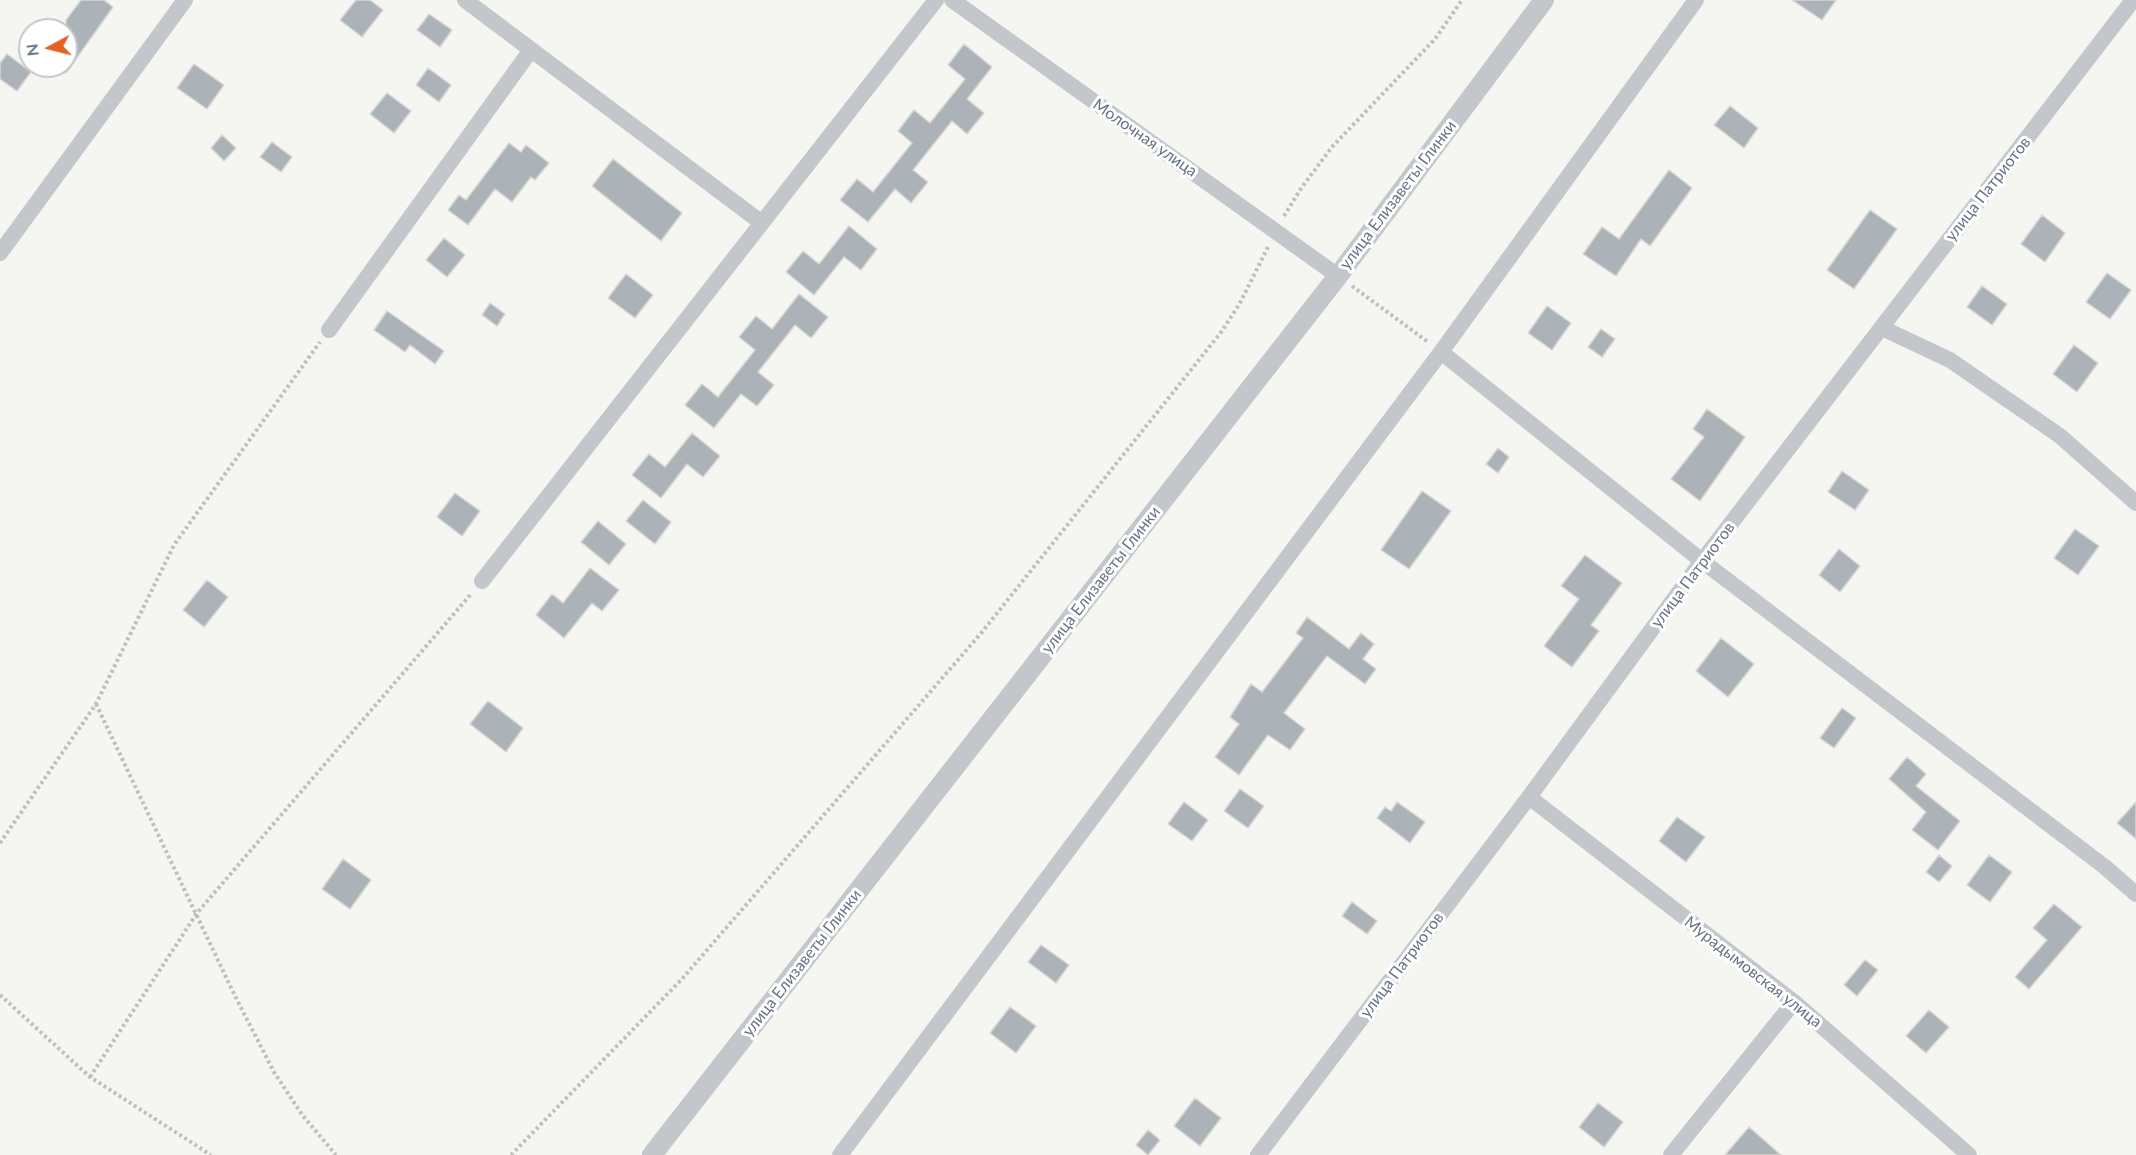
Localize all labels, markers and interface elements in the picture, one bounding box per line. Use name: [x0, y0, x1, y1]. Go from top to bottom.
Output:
north arrow: [18, 18, 78, 78]
text: N: [21, 43, 42, 57]
street label: Молочная улица: [1089, 95, 1201, 181]
street label: улица Елизаветы Глинки: [1336, 117, 1460, 273]
street label: улица Патриотов: [1941, 133, 2035, 245]
street label: улица Елизаветы Глинки: [1038, 503, 1164, 657]
street label: улица Патриотов: [1647, 519, 1739, 631]
street label: улица Елизаветы Глинки: [739, 886, 865, 1040]
street label: улица Патриотов: [1356, 909, 1448, 1021]
street label: Мурадымовская улица: [1680, 912, 1826, 1032]

